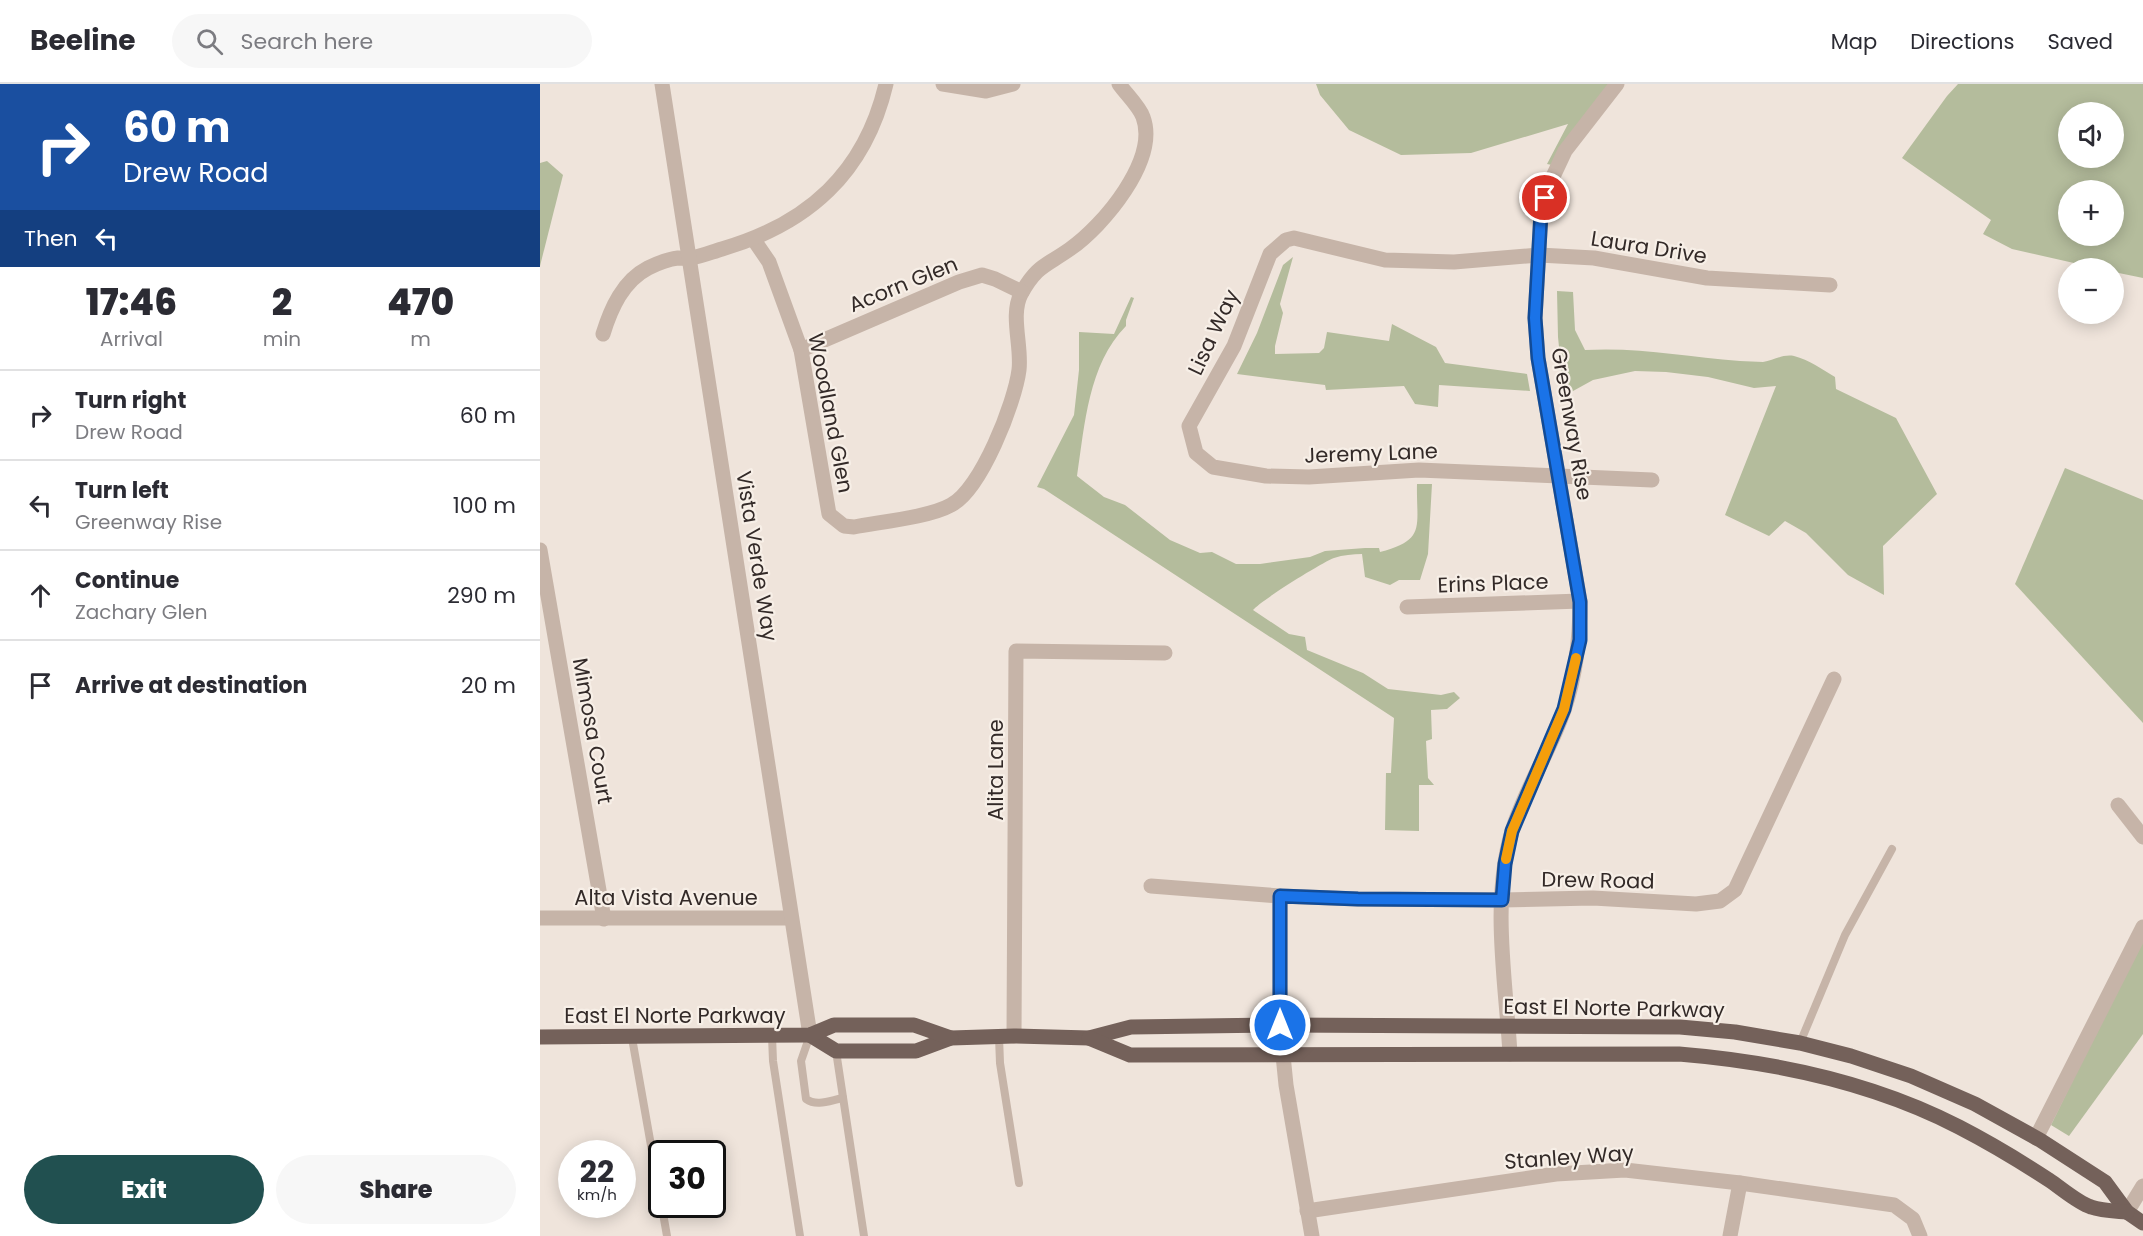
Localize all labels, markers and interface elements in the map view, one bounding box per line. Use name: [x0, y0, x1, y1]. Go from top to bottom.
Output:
search box: [172, 14, 592, 68]
text: Beeline: [30, 21, 136, 60]
icon: search: [193, 25, 226, 58]
text: Search here: [241, 26, 373, 57]
text: Map: [1831, 27, 1877, 56]
text: Directions: [1910, 27, 2014, 56]
text: Saved: [2047, 27, 2113, 56]
text: 60 m: [123, 98, 231, 157]
map controls: [2058, 102, 2124, 324]
button: sound: [2058, 102, 2124, 168]
icon: right: [24, 108, 102, 186]
text: Drew Road: [123, 154, 268, 191]
pin: [1519, 172, 1570, 223]
button: +: [2058, 180, 2124, 246]
icon: arrive: [1528, 181, 1561, 214]
icon: left: [90, 222, 123, 255]
text: Then: [24, 223, 78, 254]
street label: Laura Drive: [1589, 224, 1709, 270]
street label: Acorn Glen: [844, 249, 962, 319]
button: −: [2058, 258, 2124, 324]
text: 17:46: [86, 277, 177, 328]
text: 2: [272, 277, 292, 328]
text: 470: [387, 277, 454, 328]
street label: Lisa Way: [1181, 284, 1246, 380]
text: Arrival: [100, 325, 163, 353]
text: min: [263, 325, 301, 353]
text: m: [410, 325, 431, 353]
street label: Woodland Glen: [801, 331, 861, 495]
street label: Greenway Rise: [1544, 345, 1600, 503]
text: Turn right: [75, 385, 186, 416]
icon: right: [24, 399, 57, 432]
text: 60 m: [460, 400, 516, 431]
text: Drew Road: [75, 418, 183, 446]
street label: Jeremy Lane: [1304, 436, 1438, 470]
street label: Vista Verde Way: [729, 469, 785, 643]
text: Turn left: [75, 475, 169, 506]
icon: left: [24, 489, 57, 522]
text: 100 m: [453, 490, 516, 521]
text: Greenway Rise: [75, 508, 222, 536]
text: Continue: [75, 565, 179, 596]
street label: Erins Place: [1437, 567, 1549, 599]
icon: ahead: [24, 579, 57, 612]
text: 290 m: [447, 580, 516, 611]
text: Zachary Glen: [75, 598, 208, 626]
street label: Mimosa Court: [566, 656, 620, 806]
icon: arrive: [24, 669, 57, 702]
text: Arrive at destination: [75, 670, 307, 701]
text: 20 m: [461, 670, 516, 701]
street label: Alita Lane: [981, 719, 1010, 821]
street label: Drew Road: [1541, 865, 1655, 895]
street label: Alta Vista Avenue: [574, 883, 758, 912]
street label: East El Norte Parkway: [1503, 992, 1725, 1024]
position arrow: [1248, 993, 1312, 1057]
street label: East El Norte Parkway: [564, 1001, 786, 1030]
street label: Stanley Way: [1503, 1138, 1635, 1176]
speed limit sign: 30: [648, 1140, 726, 1218]
text: 22: [580, 1150, 614, 1193]
button: Exit: [24, 1155, 264, 1224]
button: Share: [276, 1155, 516, 1224]
text: km/h: [577, 1184, 617, 1205]

